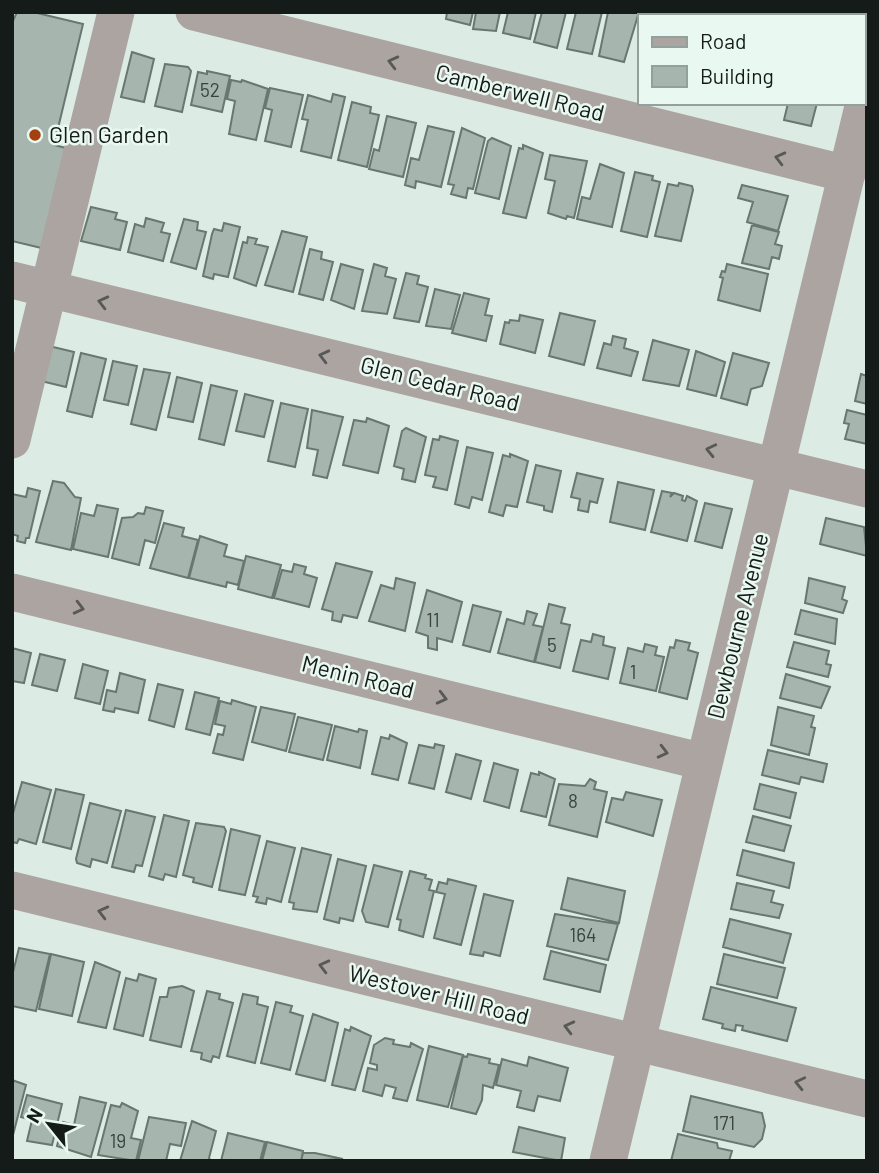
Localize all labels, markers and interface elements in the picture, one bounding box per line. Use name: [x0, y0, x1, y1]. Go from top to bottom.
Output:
legend: [638, 14, 865, 105]
text: Road: [700, 28, 746, 53]
one-way arrow: [387, 56, 399, 70]
street label: Camberwell Road: [433, 58, 607, 127]
text: Building: [700, 63, 774, 88]
house number: 52: [200, 78, 220, 101]
place label: Glen Garden: [49, 120, 169, 148]
marker: Glen Garden: [27, 127, 43, 143]
one-way arrow: [775, 152, 787, 166]
one-way arrow: [97, 296, 109, 310]
one-way arrow: [318, 350, 330, 364]
street label: Glen Cedar Road: [358, 350, 523, 416]
one-way arrow: [705, 444, 717, 458]
street label: Dewbourne Avenue: [700, 530, 774, 722]
one-way arrow: [72, 600, 84, 615]
house number: 11: [426, 608, 440, 631]
house number: 5: [547, 633, 557, 656]
street label: Menin Road: [299, 649, 417, 704]
house number: 1: [630, 660, 636, 683]
one-way arrow: [436, 690, 448, 704]
one-way arrow: [657, 744, 669, 758]
house number: 8: [568, 789, 578, 812]
one-way arrow: [98, 906, 110, 920]
house number: 164: [570, 923, 596, 946]
street label: Westover Hill Road: [346, 958, 532, 1030]
one-way arrow: [318, 960, 330, 975]
one-way arrow: [563, 1021, 575, 1035]
one-way arrow: [794, 1077, 806, 1091]
north arrow: [14, 1089, 84, 1159]
text: N: [21, 1104, 47, 1126]
house number: 171: [713, 1111, 735, 1134]
house number: 19: [110, 1129, 126, 1152]

